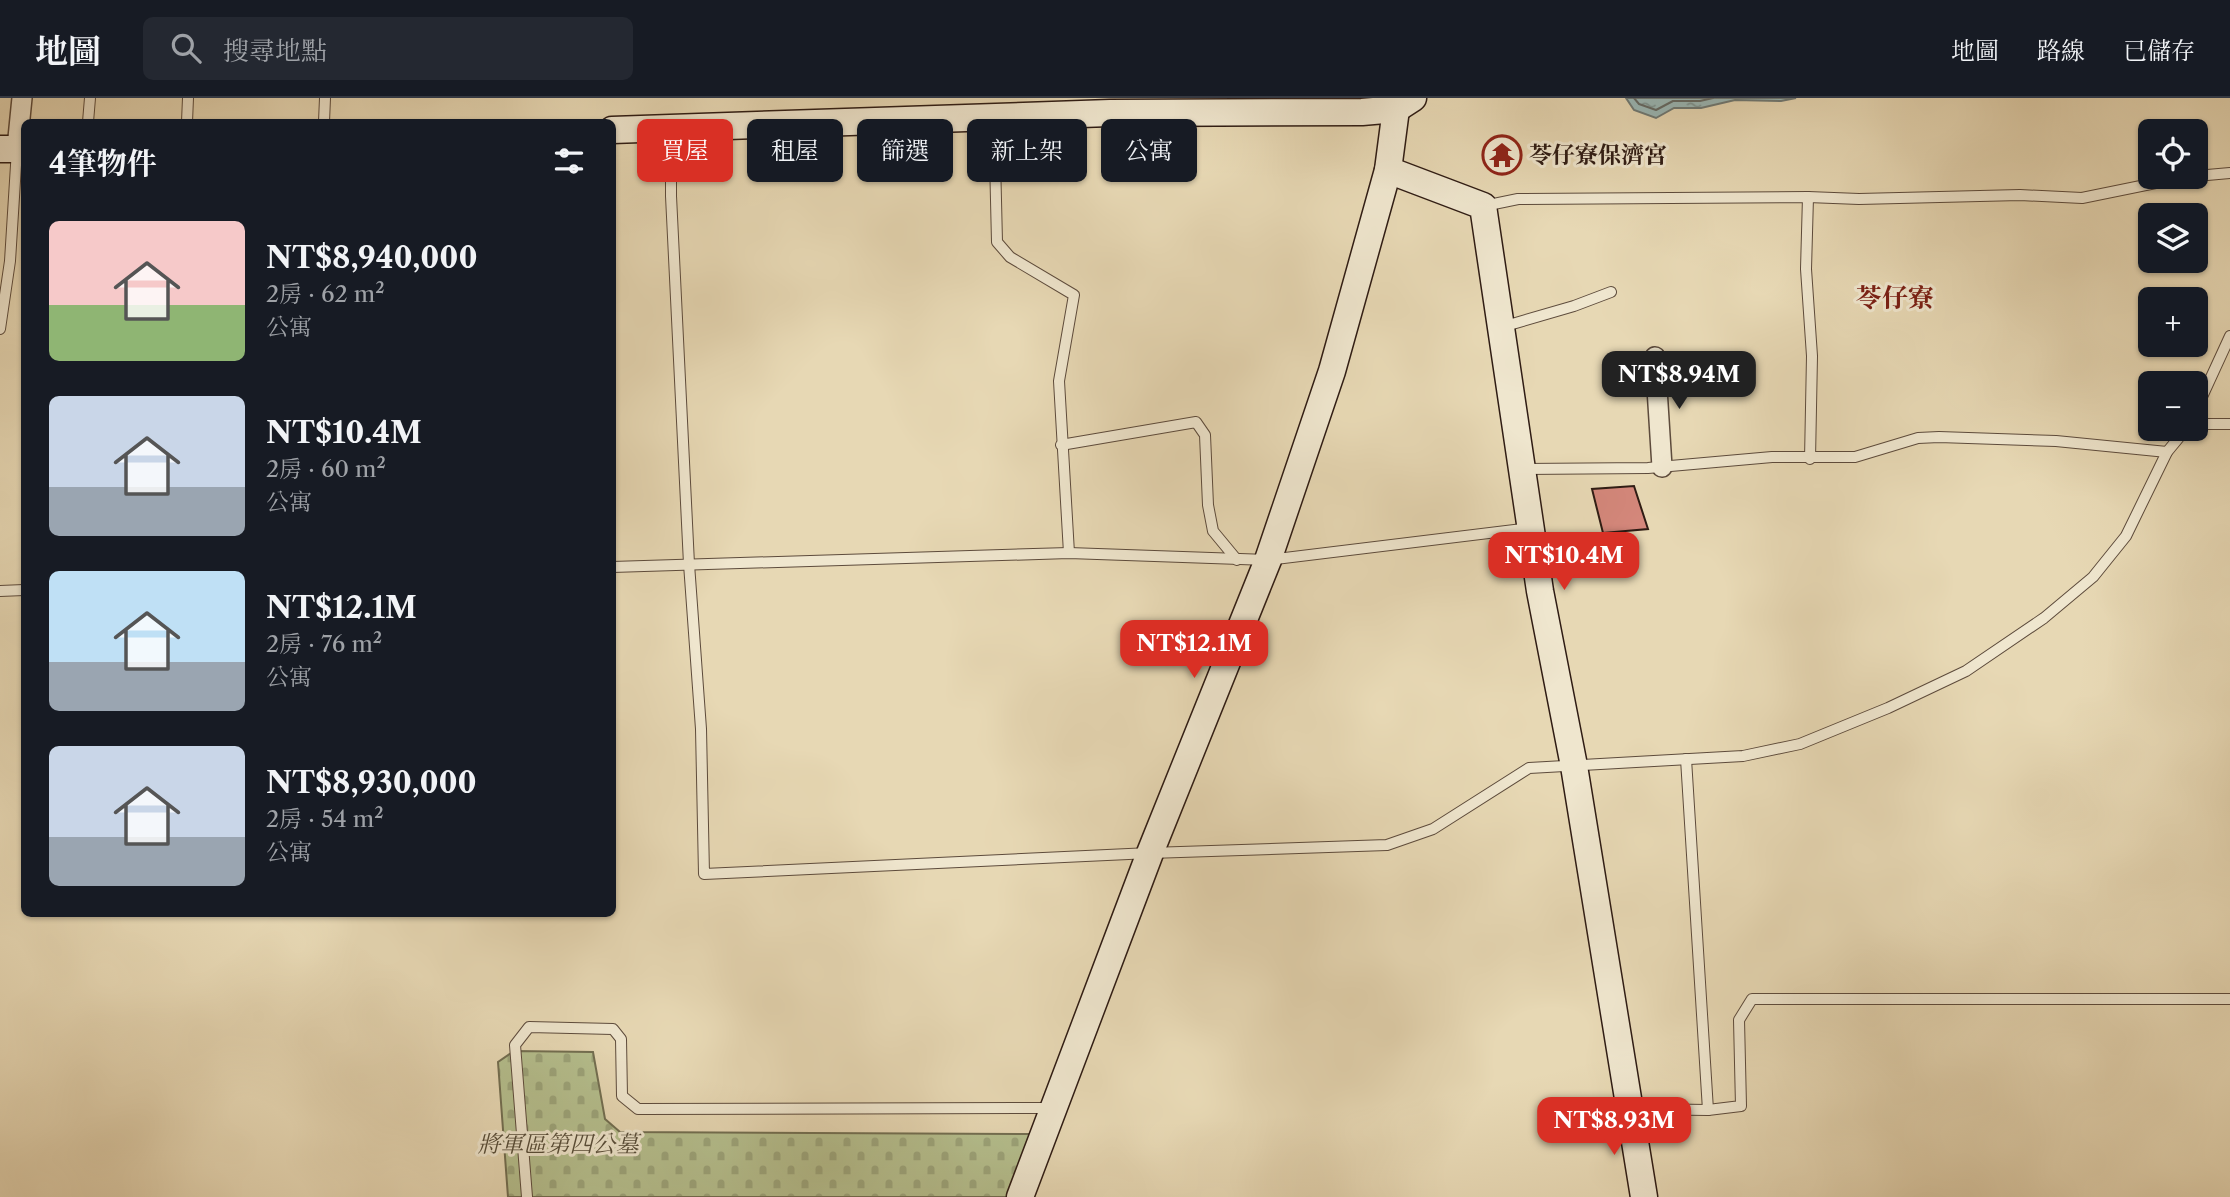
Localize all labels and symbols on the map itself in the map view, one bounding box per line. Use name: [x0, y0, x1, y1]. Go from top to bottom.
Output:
temple icon: 苓仔寮保濟宮: [1481, 134, 1523, 176]
place label: 苓仔寮保濟宮: [1529, 141, 1667, 169]
district label: 苓仔寮: [1856, 282, 1934, 314]
pin: NT$8.94M: [1607, 352, 1751, 411]
pin: NT$10.4M: [1492, 532, 1636, 592]
pin: NT$12.1M: [1122, 620, 1266, 680]
pin: NT$8.93M: [1542, 1098, 1686, 1157]
park label: 將軍區第四公墓: [478, 1130, 643, 1158]

